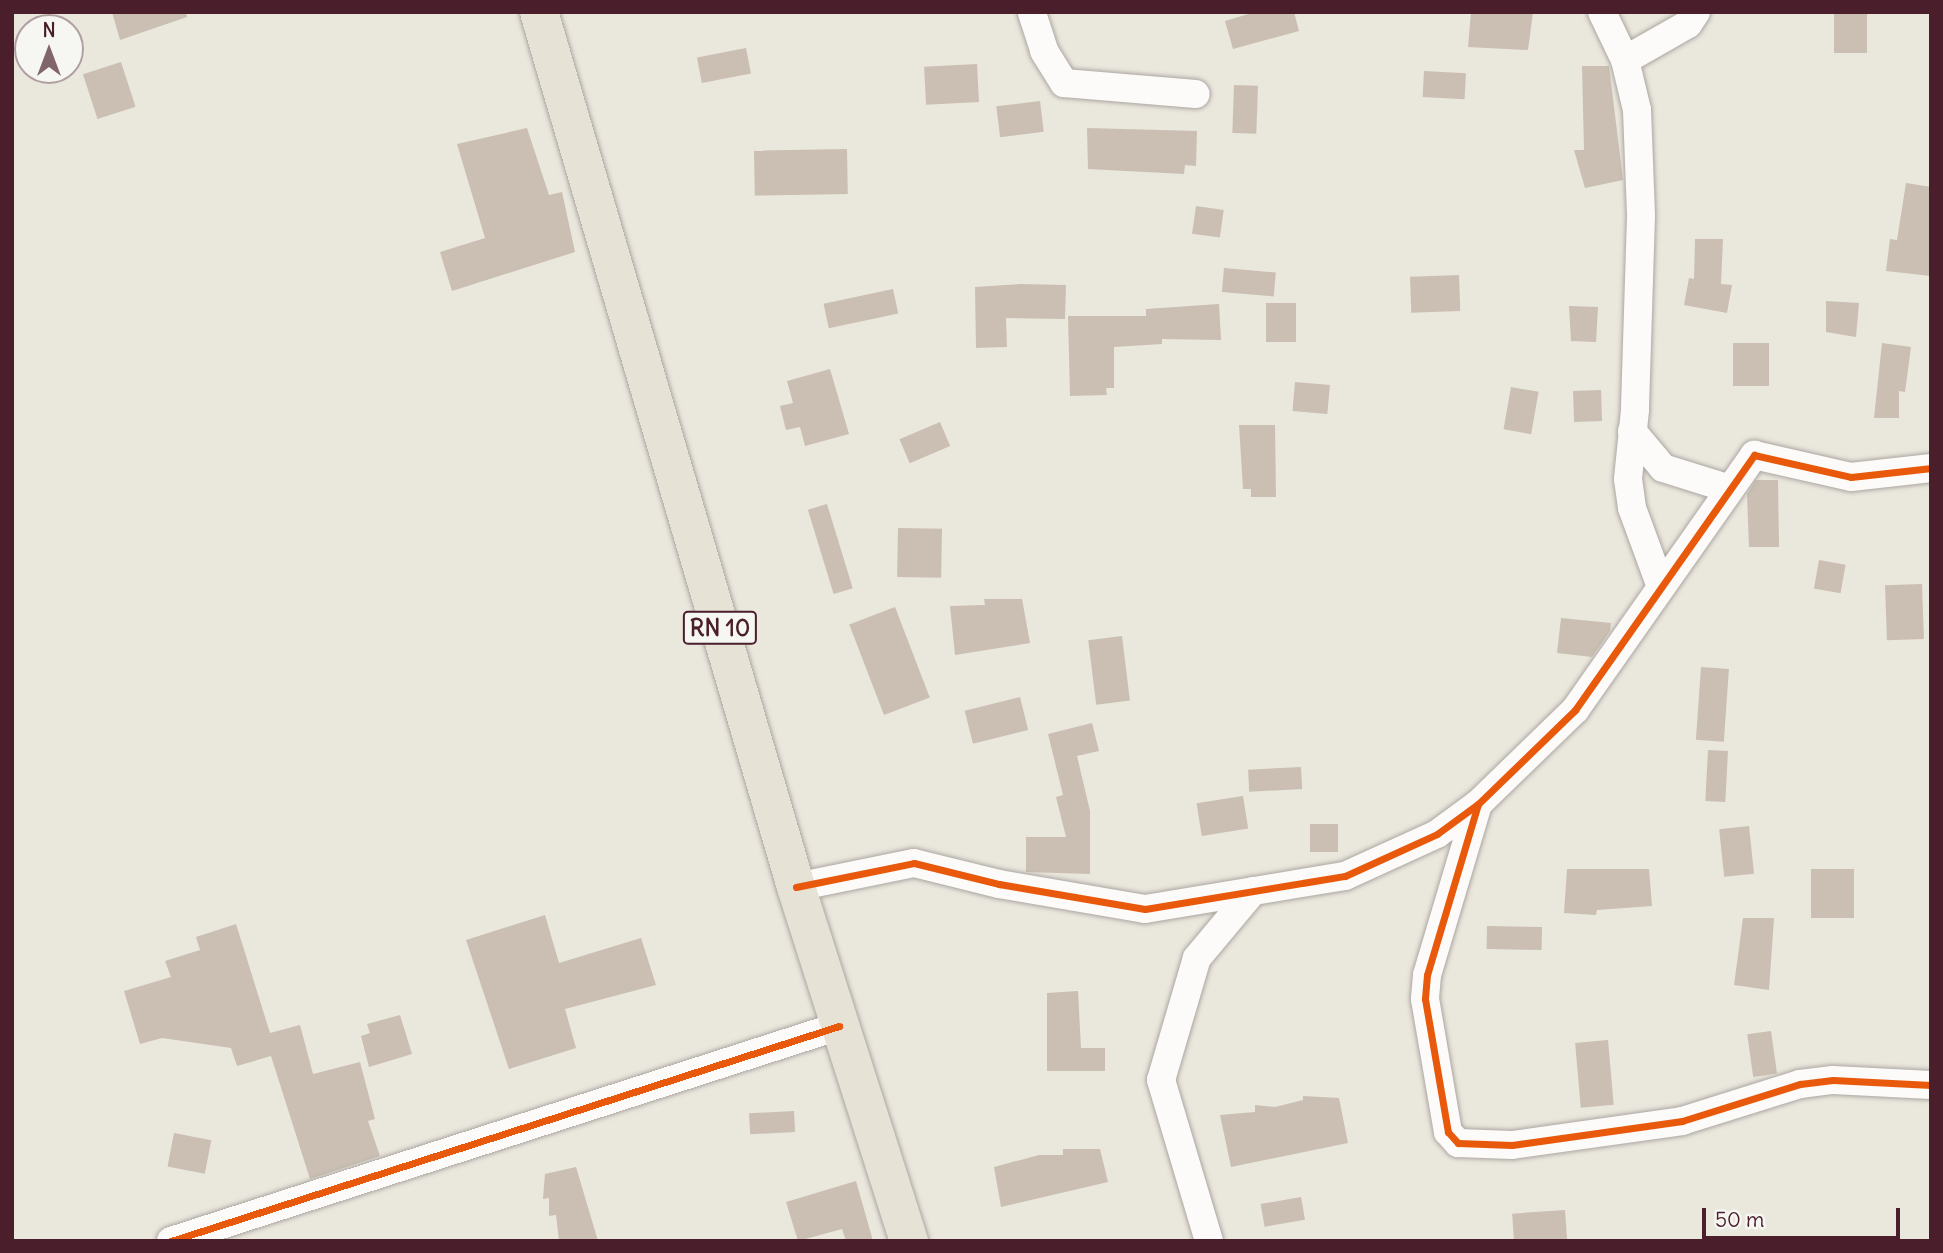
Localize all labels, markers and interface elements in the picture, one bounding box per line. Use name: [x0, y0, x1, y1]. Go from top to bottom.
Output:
north arrow: [14, 14, 84, 84]
text: N: [42, 18, 56, 42]
road number: RN 10: [682, 608, 758, 648]
scale bar: [1705, 1194, 1903, 1238]
text: 50 m: [1715, 1206, 1764, 1233]

